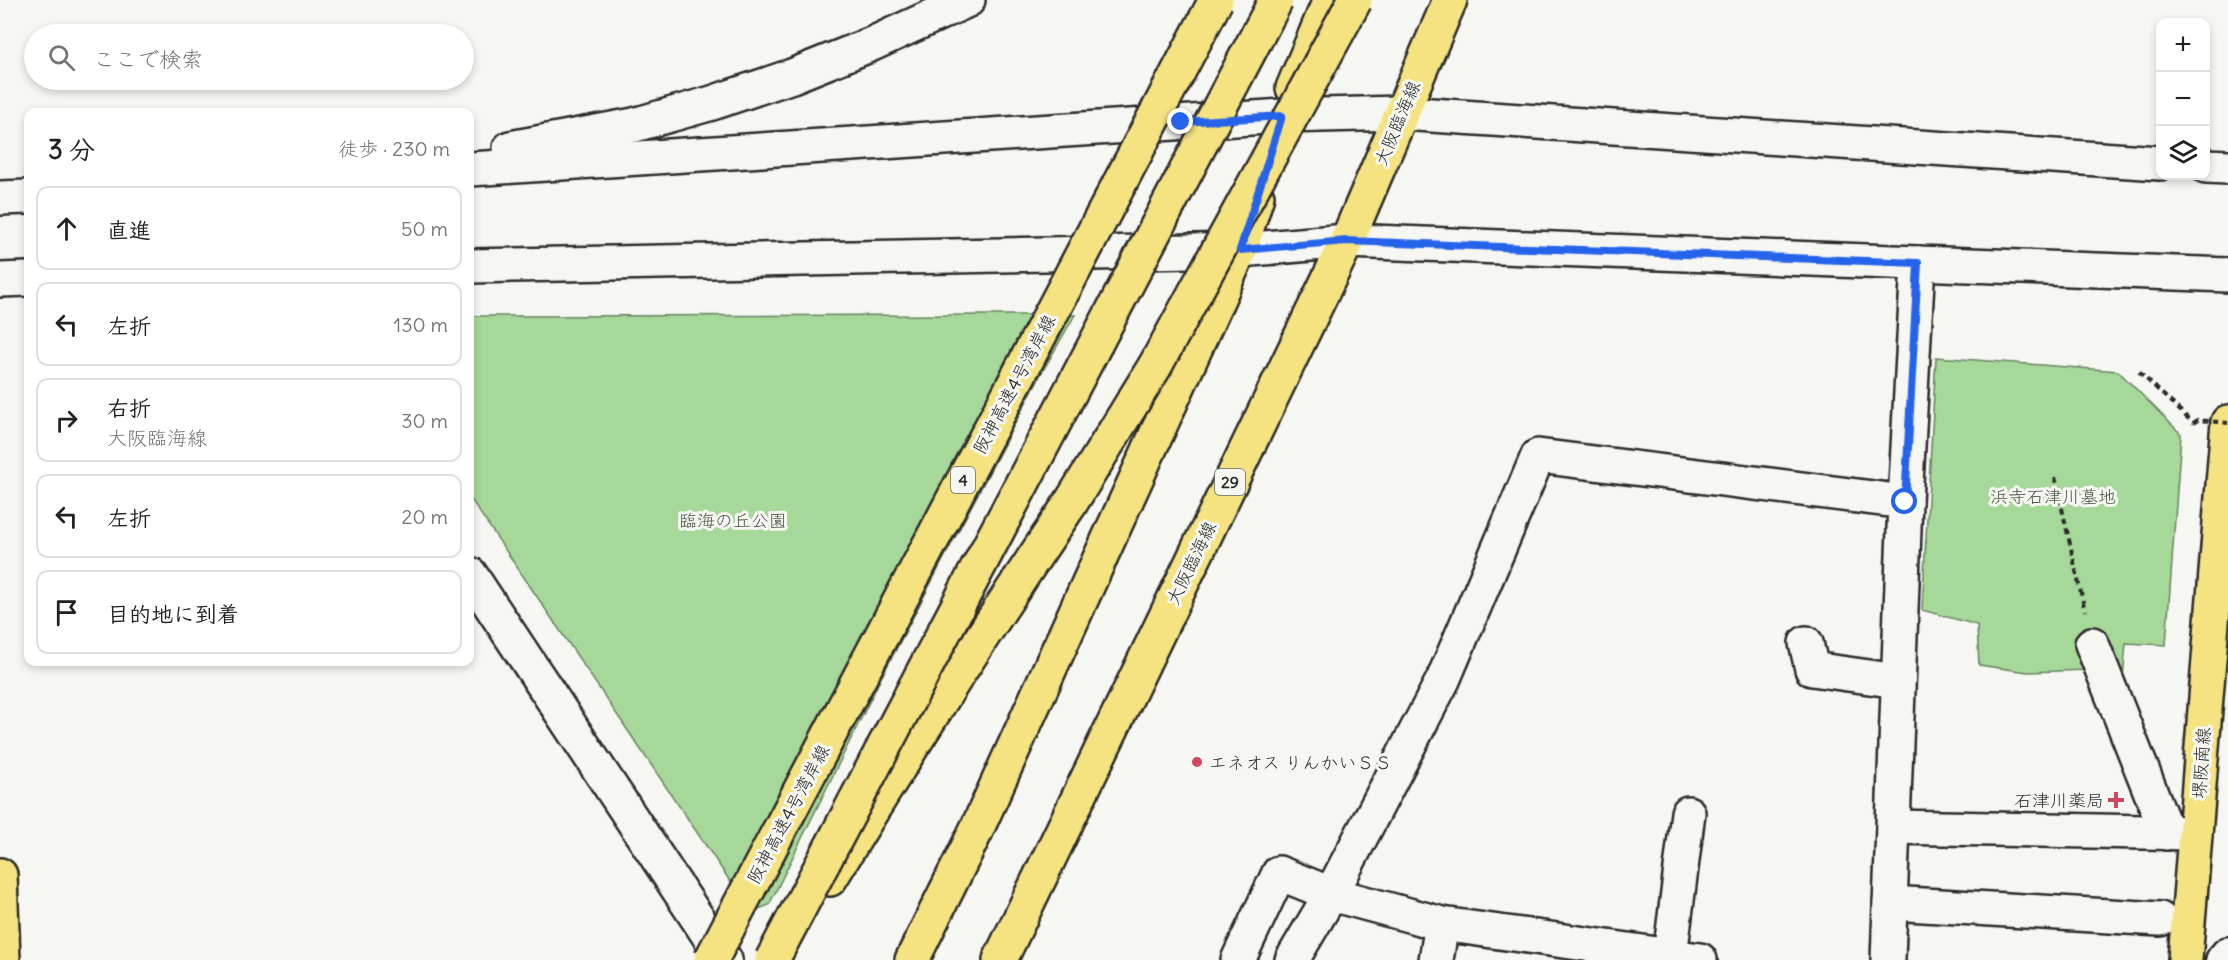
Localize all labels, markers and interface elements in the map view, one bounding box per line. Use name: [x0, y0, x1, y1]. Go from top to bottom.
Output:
map controls: [2156, 18, 2210, 180]
button: +: [2156, 18, 2210, 72]
search box: [24, 24, 474, 90]
icon: search: [45, 41, 78, 74]
text: ここで検索: [93, 45, 203, 73]
button: −: [2156, 72, 2210, 126]
street label: 大阪臨海線: [1369, 77, 1425, 169]
route end: [1167, 108, 1193, 134]
button: layers: [2156, 126, 2210, 180]
text: 3 分: [48, 133, 95, 166]
text: 徒歩 · 230 m: [338, 136, 450, 161]
icon: ahead: [50, 212, 83, 245]
text: 直進: [107, 216, 151, 244]
text: 50 m: [401, 216, 448, 241]
icon: left: [50, 308, 83, 341]
street label: 阪神高速4号湾岸線: [968, 310, 1060, 458]
text: 左折: [107, 312, 151, 340]
text: 130 m: [393, 312, 448, 337]
text: 右折: [107, 394, 151, 422]
icon: right: [50, 404, 83, 437]
text: 30 m: [401, 408, 448, 433]
text: 大阪臨海線: [107, 425, 207, 450]
road number: 4: [951, 467, 975, 493]
road number: 29: [1215, 469, 1245, 495]
park label: 浜寺石津川墓地: [1990, 485, 2116, 508]
route start: [1891, 488, 1917, 514]
icon: left: [50, 500, 83, 533]
text: 左折: [107, 504, 151, 532]
text: 20 m: [402, 504, 448, 529]
park label: 臨海の丘公園: [679, 509, 787, 532]
street label: 大阪臨海線: [1161, 518, 1221, 608]
icon: arrive: [50, 596, 83, 629]
text: 目的地に到着: [107, 600, 239, 628]
street label: 堺阪南線: [2187, 726, 2215, 800]
street label: 阪神高速4号湾岸線: [742, 740, 834, 888]
place label: エネオス りんかいＳＳ: [1209, 751, 1392, 774]
marker: エネオス りんかいＳＳ: [1190, 755, 1204, 769]
place label: 石津川薬局: [2014, 789, 2104, 812]
marker: 石津川薬局: [2109, 793, 2123, 807]

